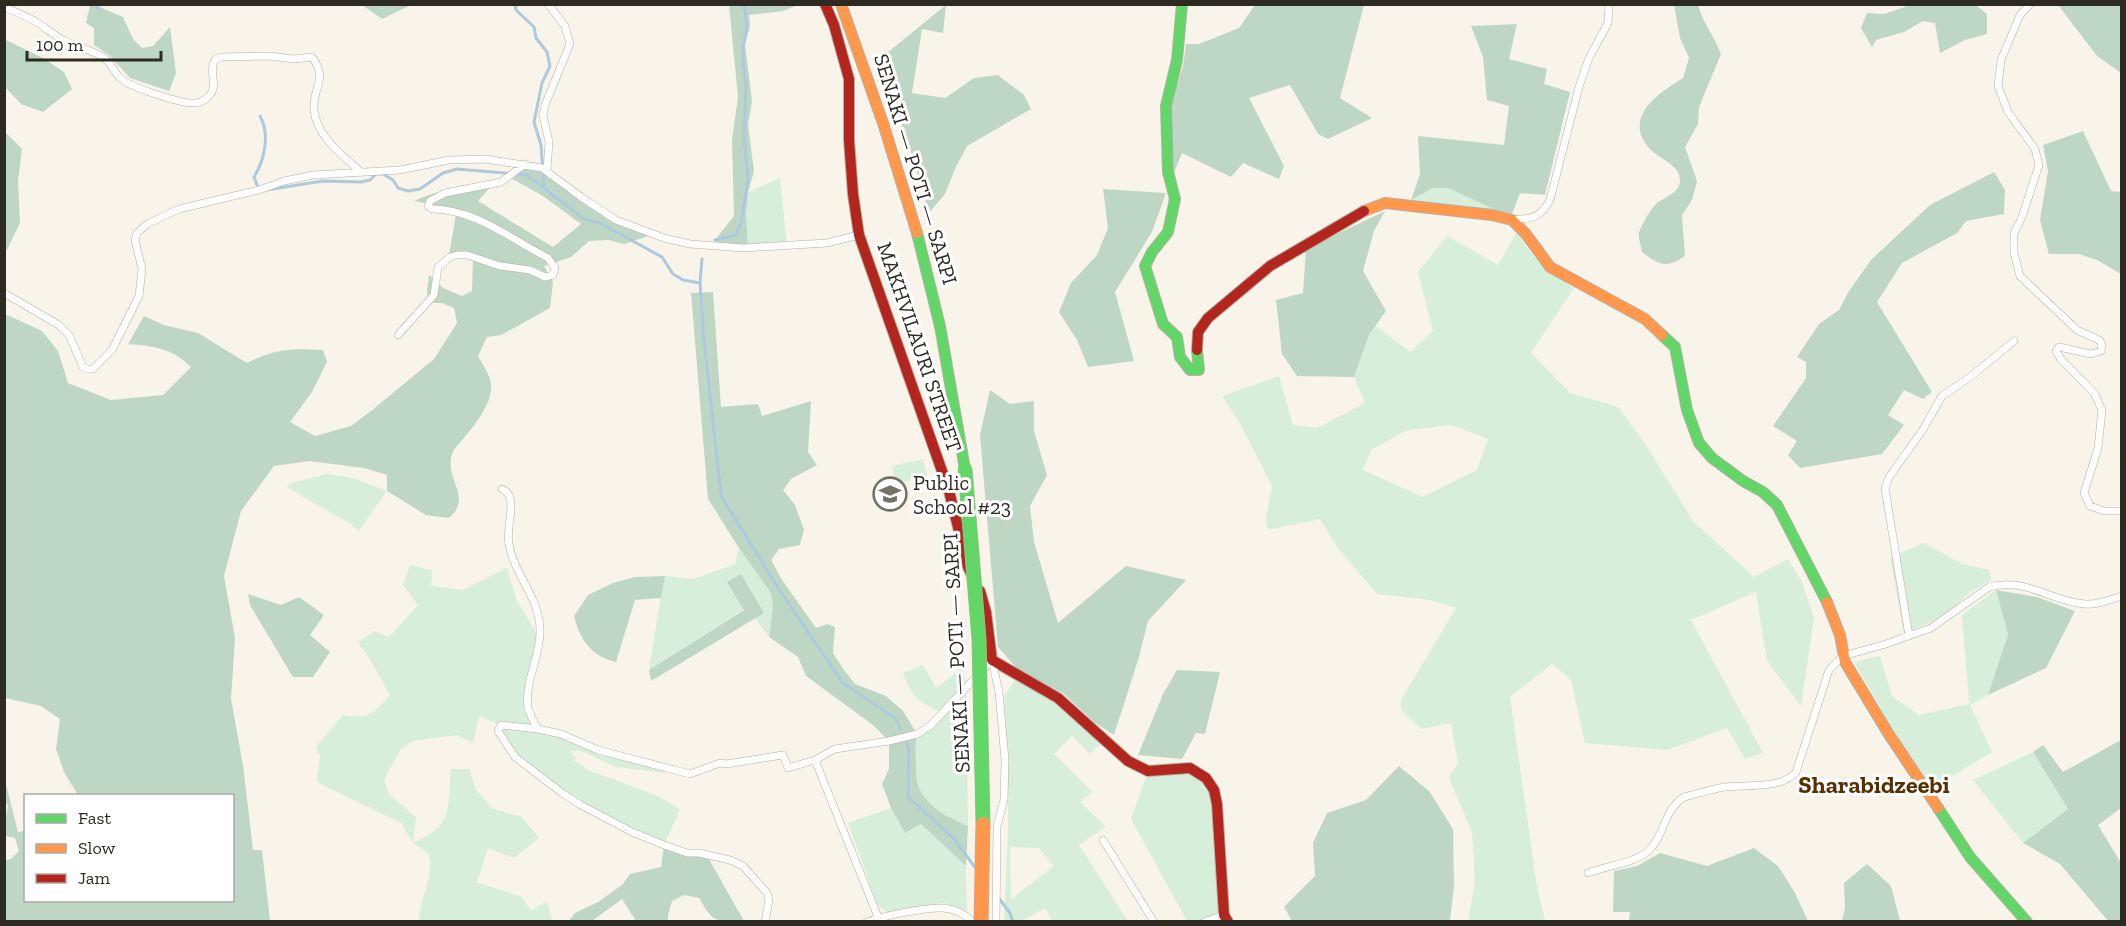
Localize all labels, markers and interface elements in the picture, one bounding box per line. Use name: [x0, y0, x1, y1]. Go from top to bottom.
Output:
scale bar: [27, 24, 160, 62]
text: 100 m: [36, 34, 84, 56]
street label: SENAKI — POTI — SARPI: [869, 51, 963, 287]
street label: MAKHVILAURI STREET: [872, 239, 968, 455]
place label: Public School #23: [913, 470, 1011, 519]
school or university icon: Public School #23: [872, 476, 908, 512]
street label: SENAKI — POTI — SARPI: [937, 533, 975, 773]
district label: Sharabidzeebi: [1798, 770, 1950, 799]
legend: [24, 794, 234, 902]
text: Fast: [78, 807, 111, 829]
text: Slow: [78, 837, 115, 859]
text: Jam: [78, 867, 110, 889]

